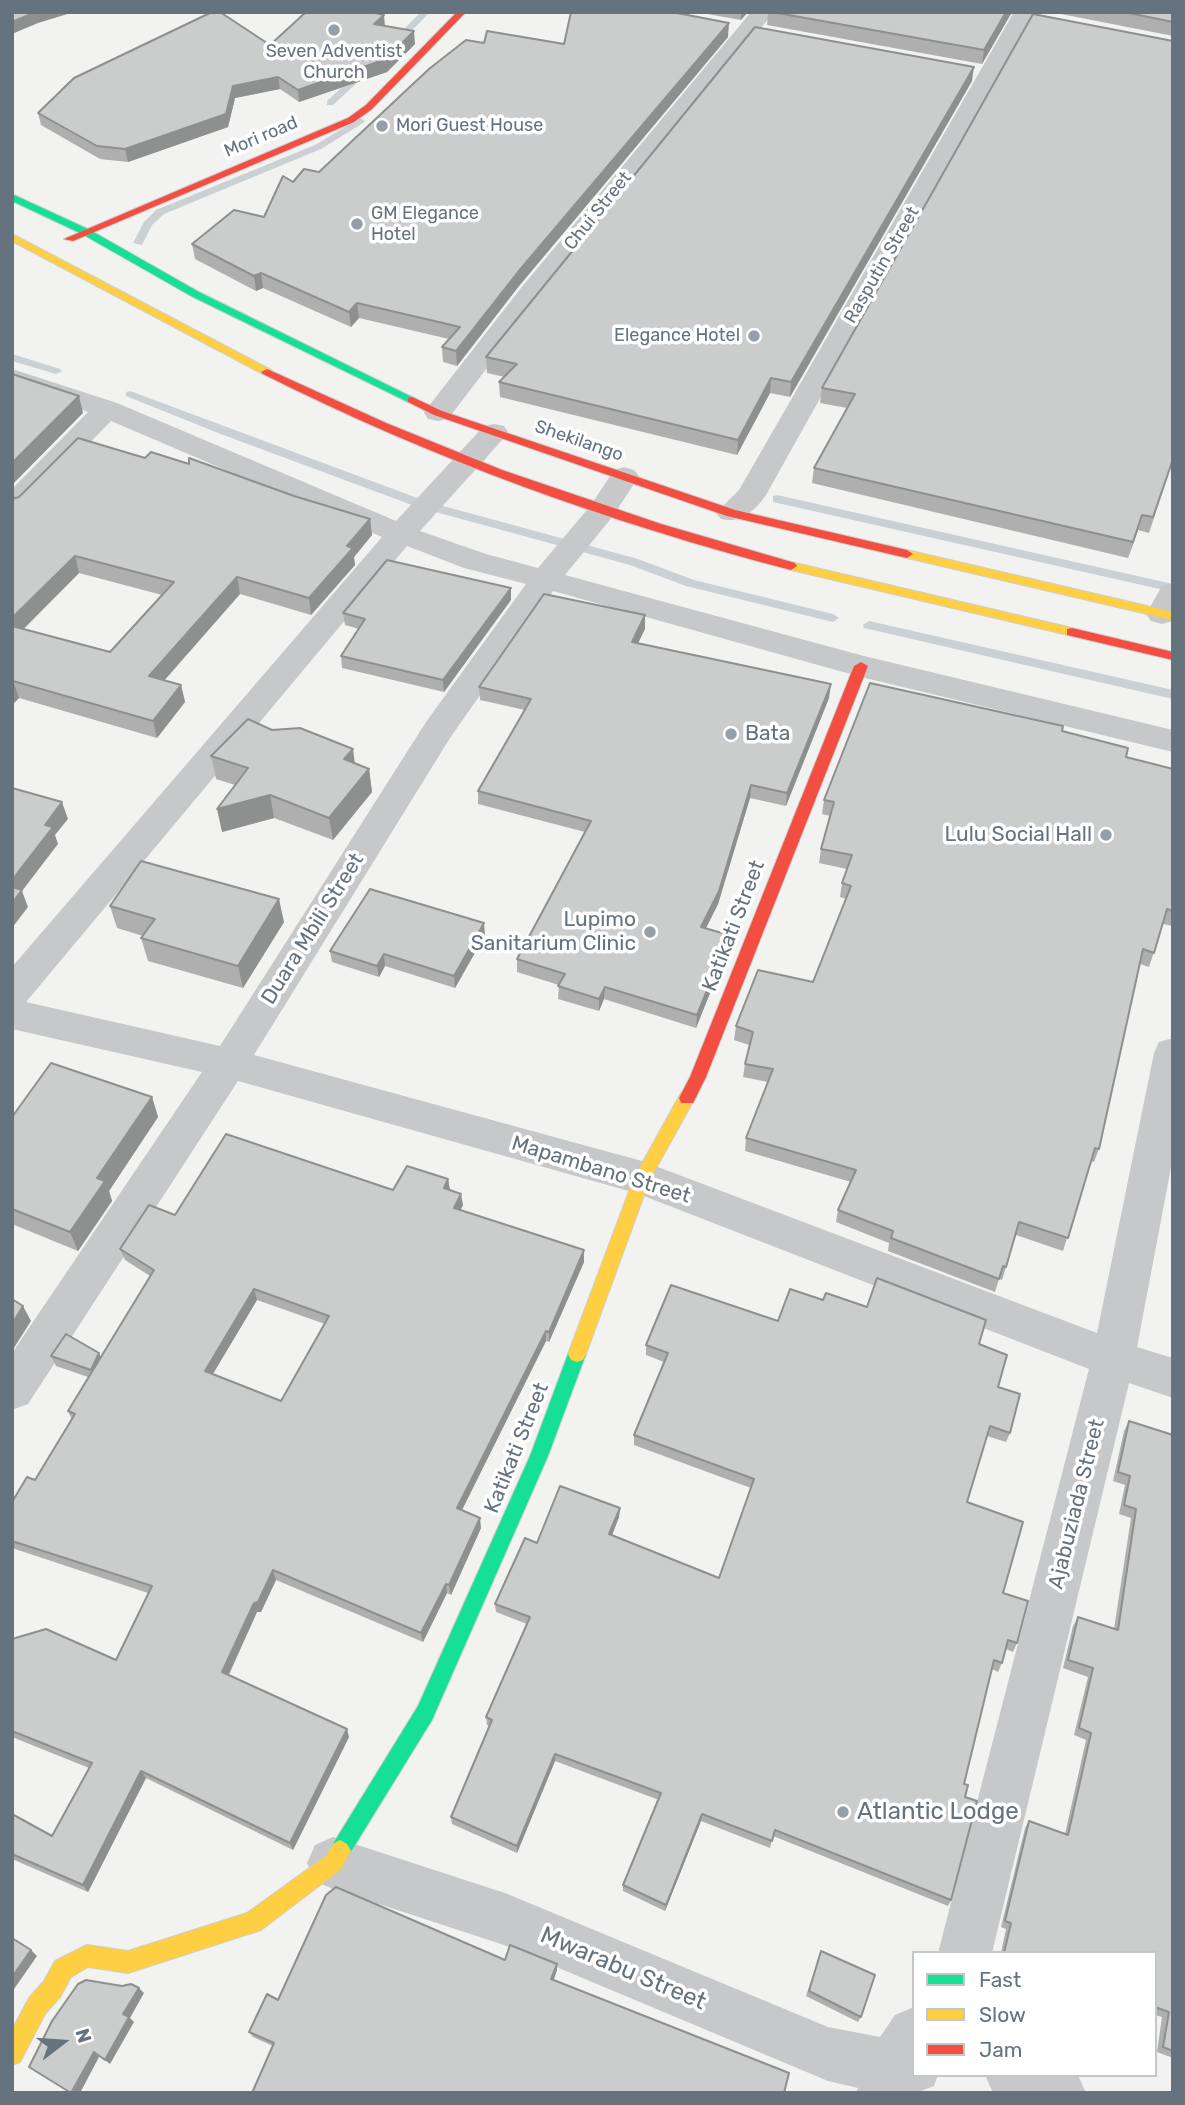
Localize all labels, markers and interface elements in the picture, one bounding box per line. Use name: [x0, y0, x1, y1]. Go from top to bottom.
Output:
marker: Seven Adventist Church: [326, 22, 342, 38]
place label: Seven Adventist Church: [266, 41, 402, 84]
street label: Mori road: [221, 112, 301, 162]
place label: Mori Guest House: [396, 115, 543, 137]
marker: Mori Guest House: [374, 118, 390, 134]
street label: Chui Street: [560, 167, 636, 255]
place label: GM Elegance Hotel: [371, 203, 479, 246]
street label: Rasputin Street: [840, 203, 924, 327]
marker: GM Elegance Hotel: [349, 216, 365, 232]
place label: Elegance Hotel: [614, 325, 740, 347]
marker: Elegance Hotel: [746, 328, 762, 344]
street label: Shekilango: [532, 416, 626, 466]
place label: Bata: [745, 721, 790, 747]
marker: Bata: [723, 726, 739, 742]
place label: Lulu Social Hall: [945, 822, 1092, 848]
marker: Lulu Social Hall: [1098, 827, 1114, 843]
street label: Duara Mbili Street: [256, 849, 370, 1009]
street label: Katikati Street: [697, 857, 771, 995]
place label: Lupimo Sanitarium Clinic: [471, 907, 636, 957]
marker: Lupimo Sanitarium Clinic: [642, 924, 658, 940]
street label: Mapambano Street: [508, 1131, 694, 1209]
street label: Katikati Street: [479, 1379, 555, 1517]
street label: Ajabuziada Street: [1044, 1417, 1110, 1591]
place label: Atlantic Lodge: [857, 1798, 1019, 1826]
marker: Atlantic Lodge: [835, 1804, 851, 1820]
street label: Mwarabu Street: [536, 1921, 710, 2017]
legend: [912, 1951, 1157, 2077]
text: Fast: [979, 1967, 1021, 1992]
text: Slow: [979, 2002, 1026, 2027]
north arrow: [28, 2007, 98, 2077]
text: N: [71, 2026, 97, 2046]
text: Jam: [979, 2037, 1023, 2062]

